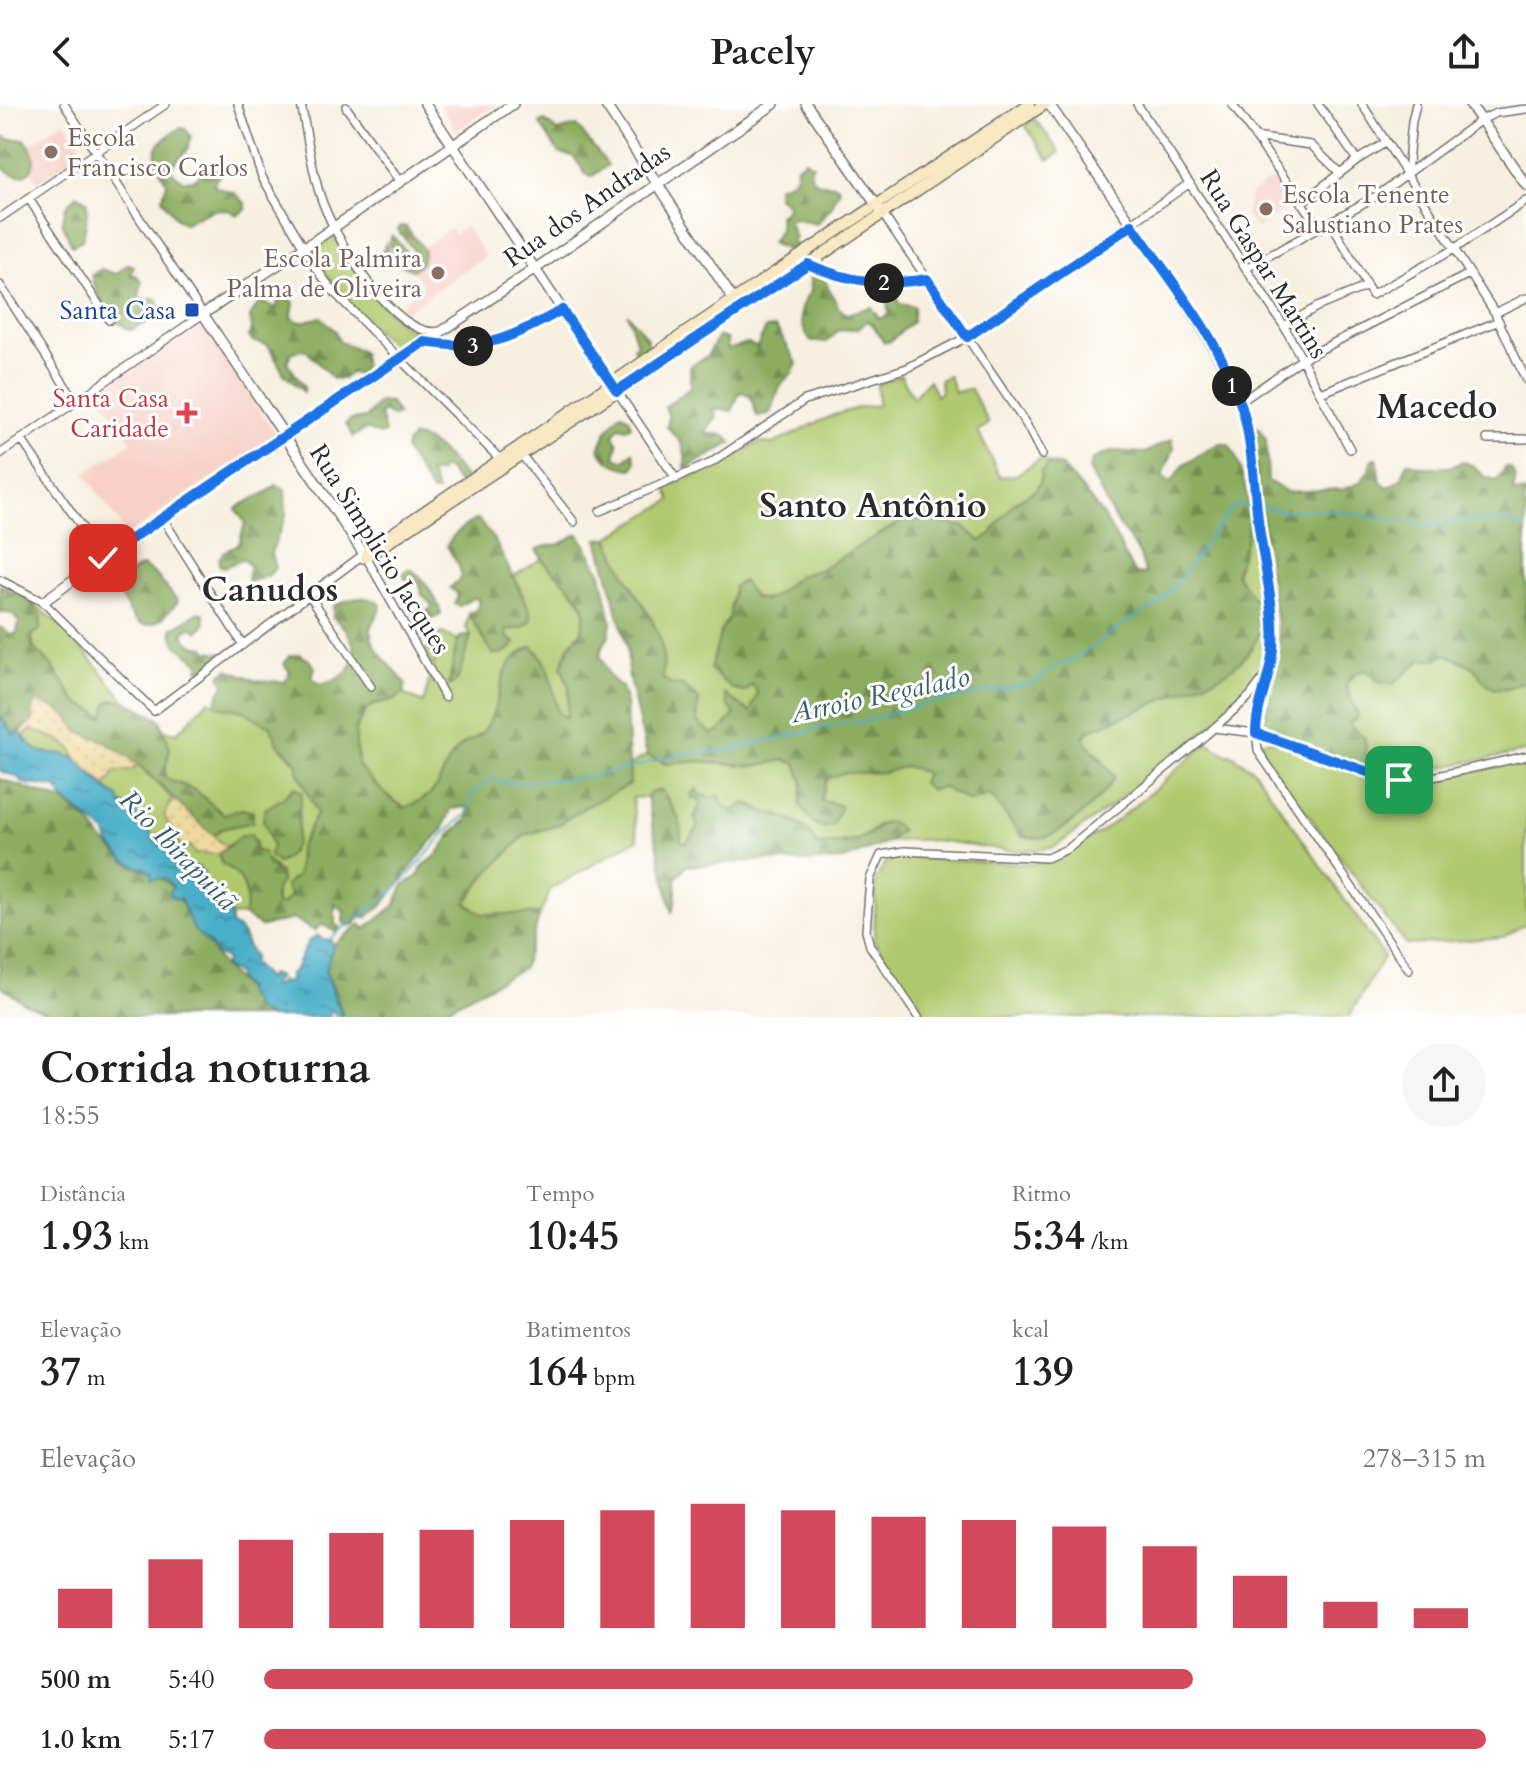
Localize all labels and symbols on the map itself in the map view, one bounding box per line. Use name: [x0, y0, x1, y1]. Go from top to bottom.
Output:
place label: Escola Francisco Carlos: [67, 120, 248, 185]
street label: Rua dos Andradas: [497, 135, 677, 275]
marker: Escola Francisco Carlos: [42, 143, 60, 161]
street label: Rua Gaspar Martins: [1192, 163, 1336, 365]
place label: Escola Tenente Salustiano Prates: [1282, 177, 1463, 242]
marker: Escola Tenente Salustiano Prates: [1257, 200, 1275, 218]
place label: Escola Palmira Palma de Oliveira: [227, 241, 422, 306]
pin: 2: [864, 263, 904, 303]
marker: Escola Palmira Palma de Oliveira: [429, 264, 447, 282]
place label: Santa Casa: [59, 293, 176, 328]
marker: Santa Casa: [183, 301, 201, 319]
pin: 3: [453, 326, 493, 366]
pin: 1: [1212, 366, 1252, 406]
place label: Santa Casa Caridade: [52, 381, 169, 446]
district label: Macedo: [1377, 384, 1497, 430]
marker: Santa Casa Caridade: [176, 402, 198, 424]
street label: Rua Simplicio Jacques: [301, 437, 459, 661]
district label: Santo Antônio: [759, 483, 987, 529]
pin: [69, 524, 137, 592]
district label: Canudos: [202, 567, 338, 613]
water label: Arroio Regalado: [786, 657, 973, 733]
pin: [1365, 746, 1433, 814]
water label: Rio Ibirapuitã: [111, 781, 246, 920]

